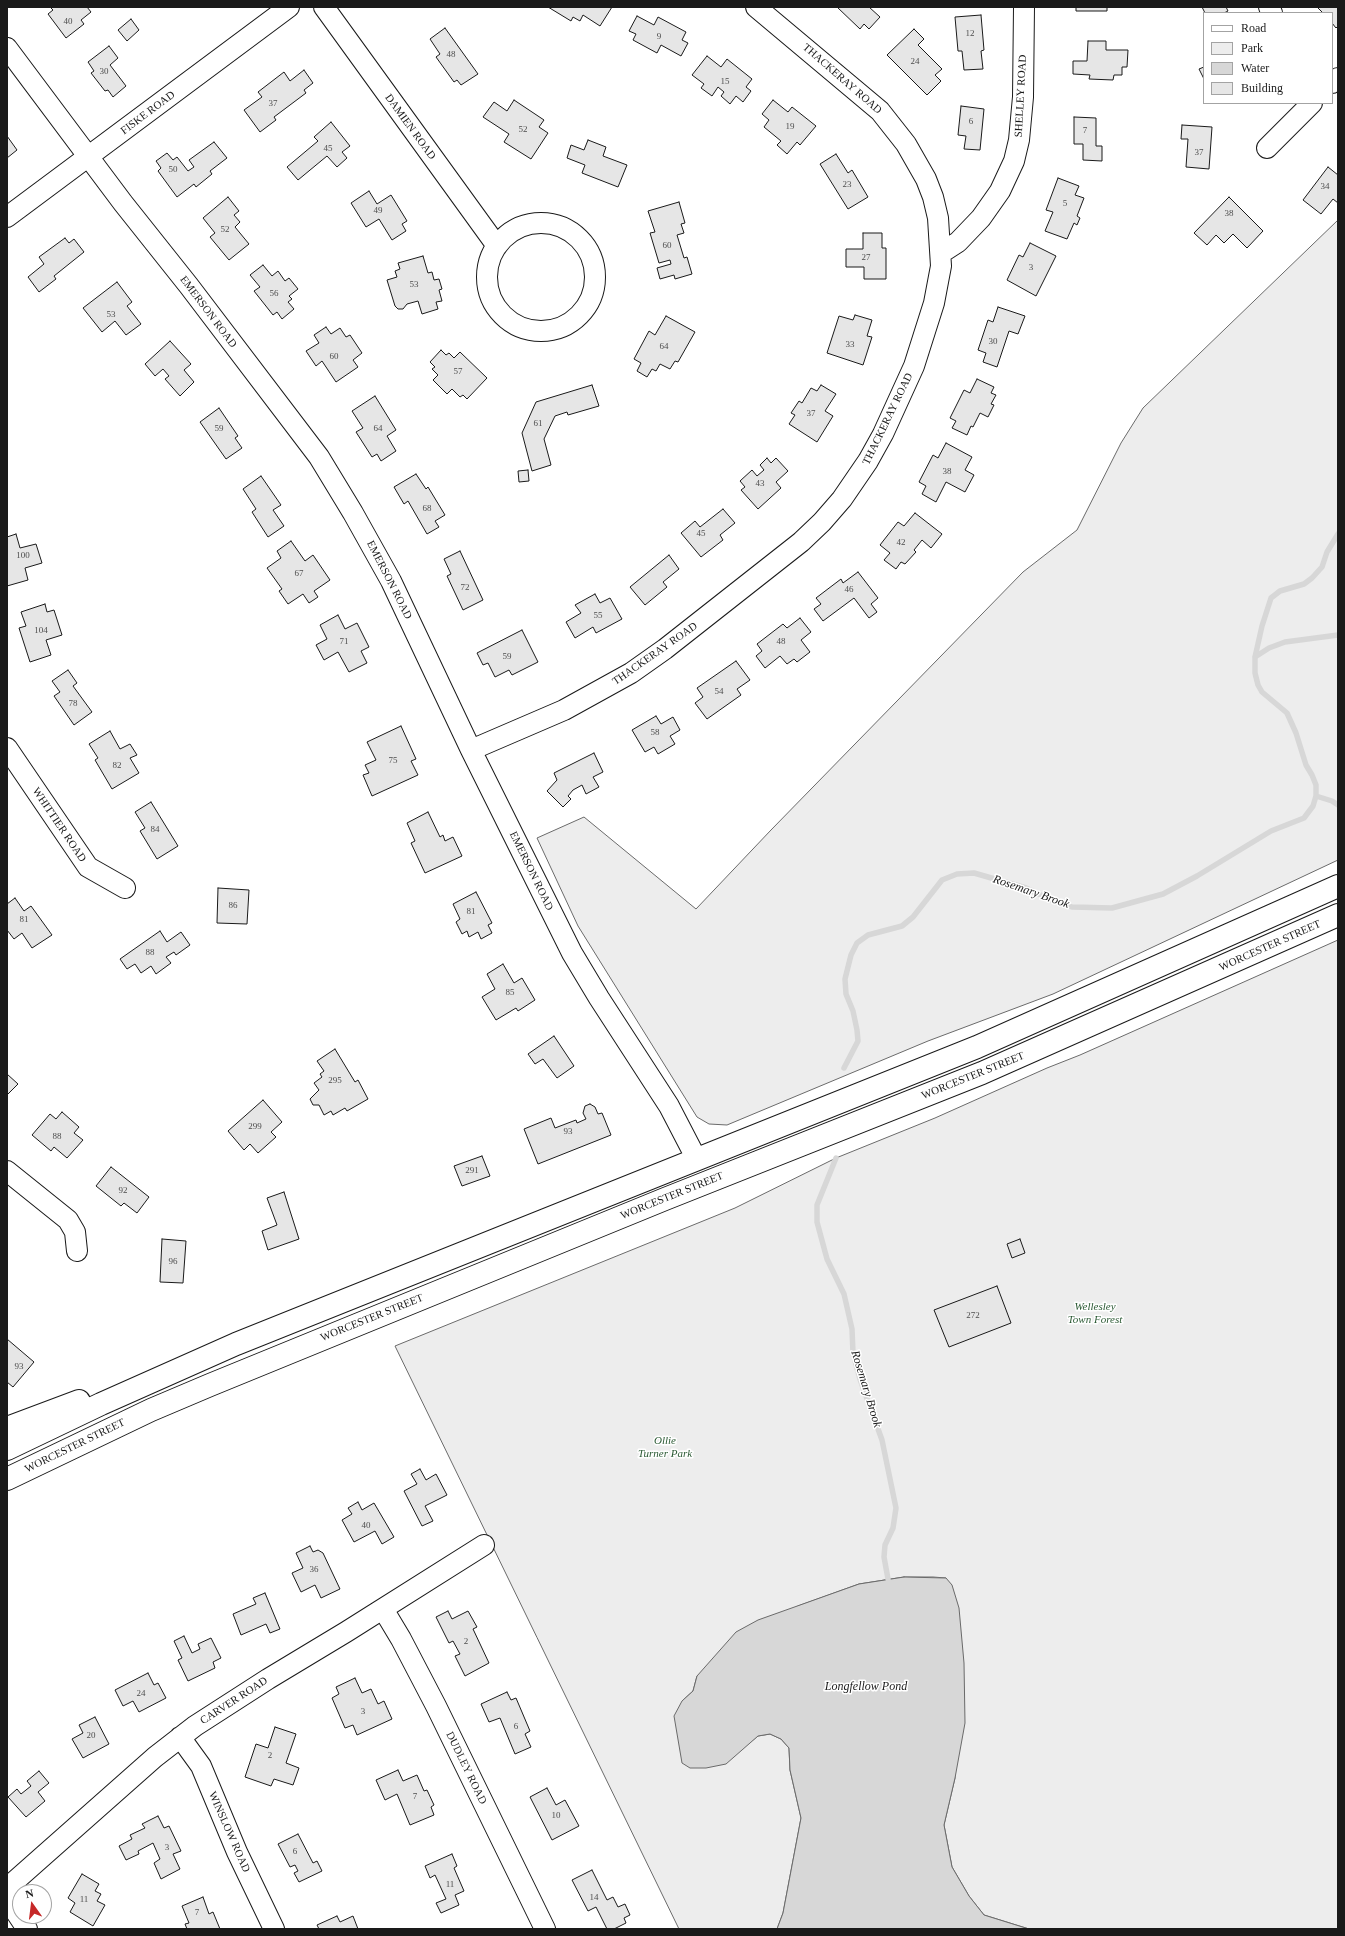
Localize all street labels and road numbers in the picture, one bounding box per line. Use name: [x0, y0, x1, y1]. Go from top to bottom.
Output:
street label: THACKERAY ROAD: [800, 41, 884, 117]
street label: SHELLEY ROAD: [1012, 54, 1030, 138]
street label: FISKE ROAD: [118, 88, 178, 138]
street label: DAMIEN ROAD: [382, 92, 438, 162]
street label: EMERSON ROAD: [177, 273, 239, 351]
street label: THACKERAY ROAD: [860, 371, 916, 467]
street label: EMERSON ROAD: [363, 538, 415, 622]
street label: THACKERAY ROAD: [610, 620, 700, 688]
street label: WHITTIER ROAD: [29, 785, 89, 865]
street label: EMERSON ROAD: [506, 829, 556, 913]
street label: WORCESTER STREET: [1217, 918, 1323, 974]
street label: WORCESTER STREET: [920, 1049, 1026, 1103]
street label: WORCESTER STREET: [619, 1169, 725, 1223]
street label: WORCESTER STREET: [319, 1291, 425, 1345]
street label: WORCESTER STREET: [23, 1416, 127, 1476]
street label: CARVER ROAD: [198, 1674, 270, 1728]
street label: DUDLEY ROAD: [443, 1730, 489, 1806]
street label: WINSLOW ROAD: [205, 1790, 253, 1874]

